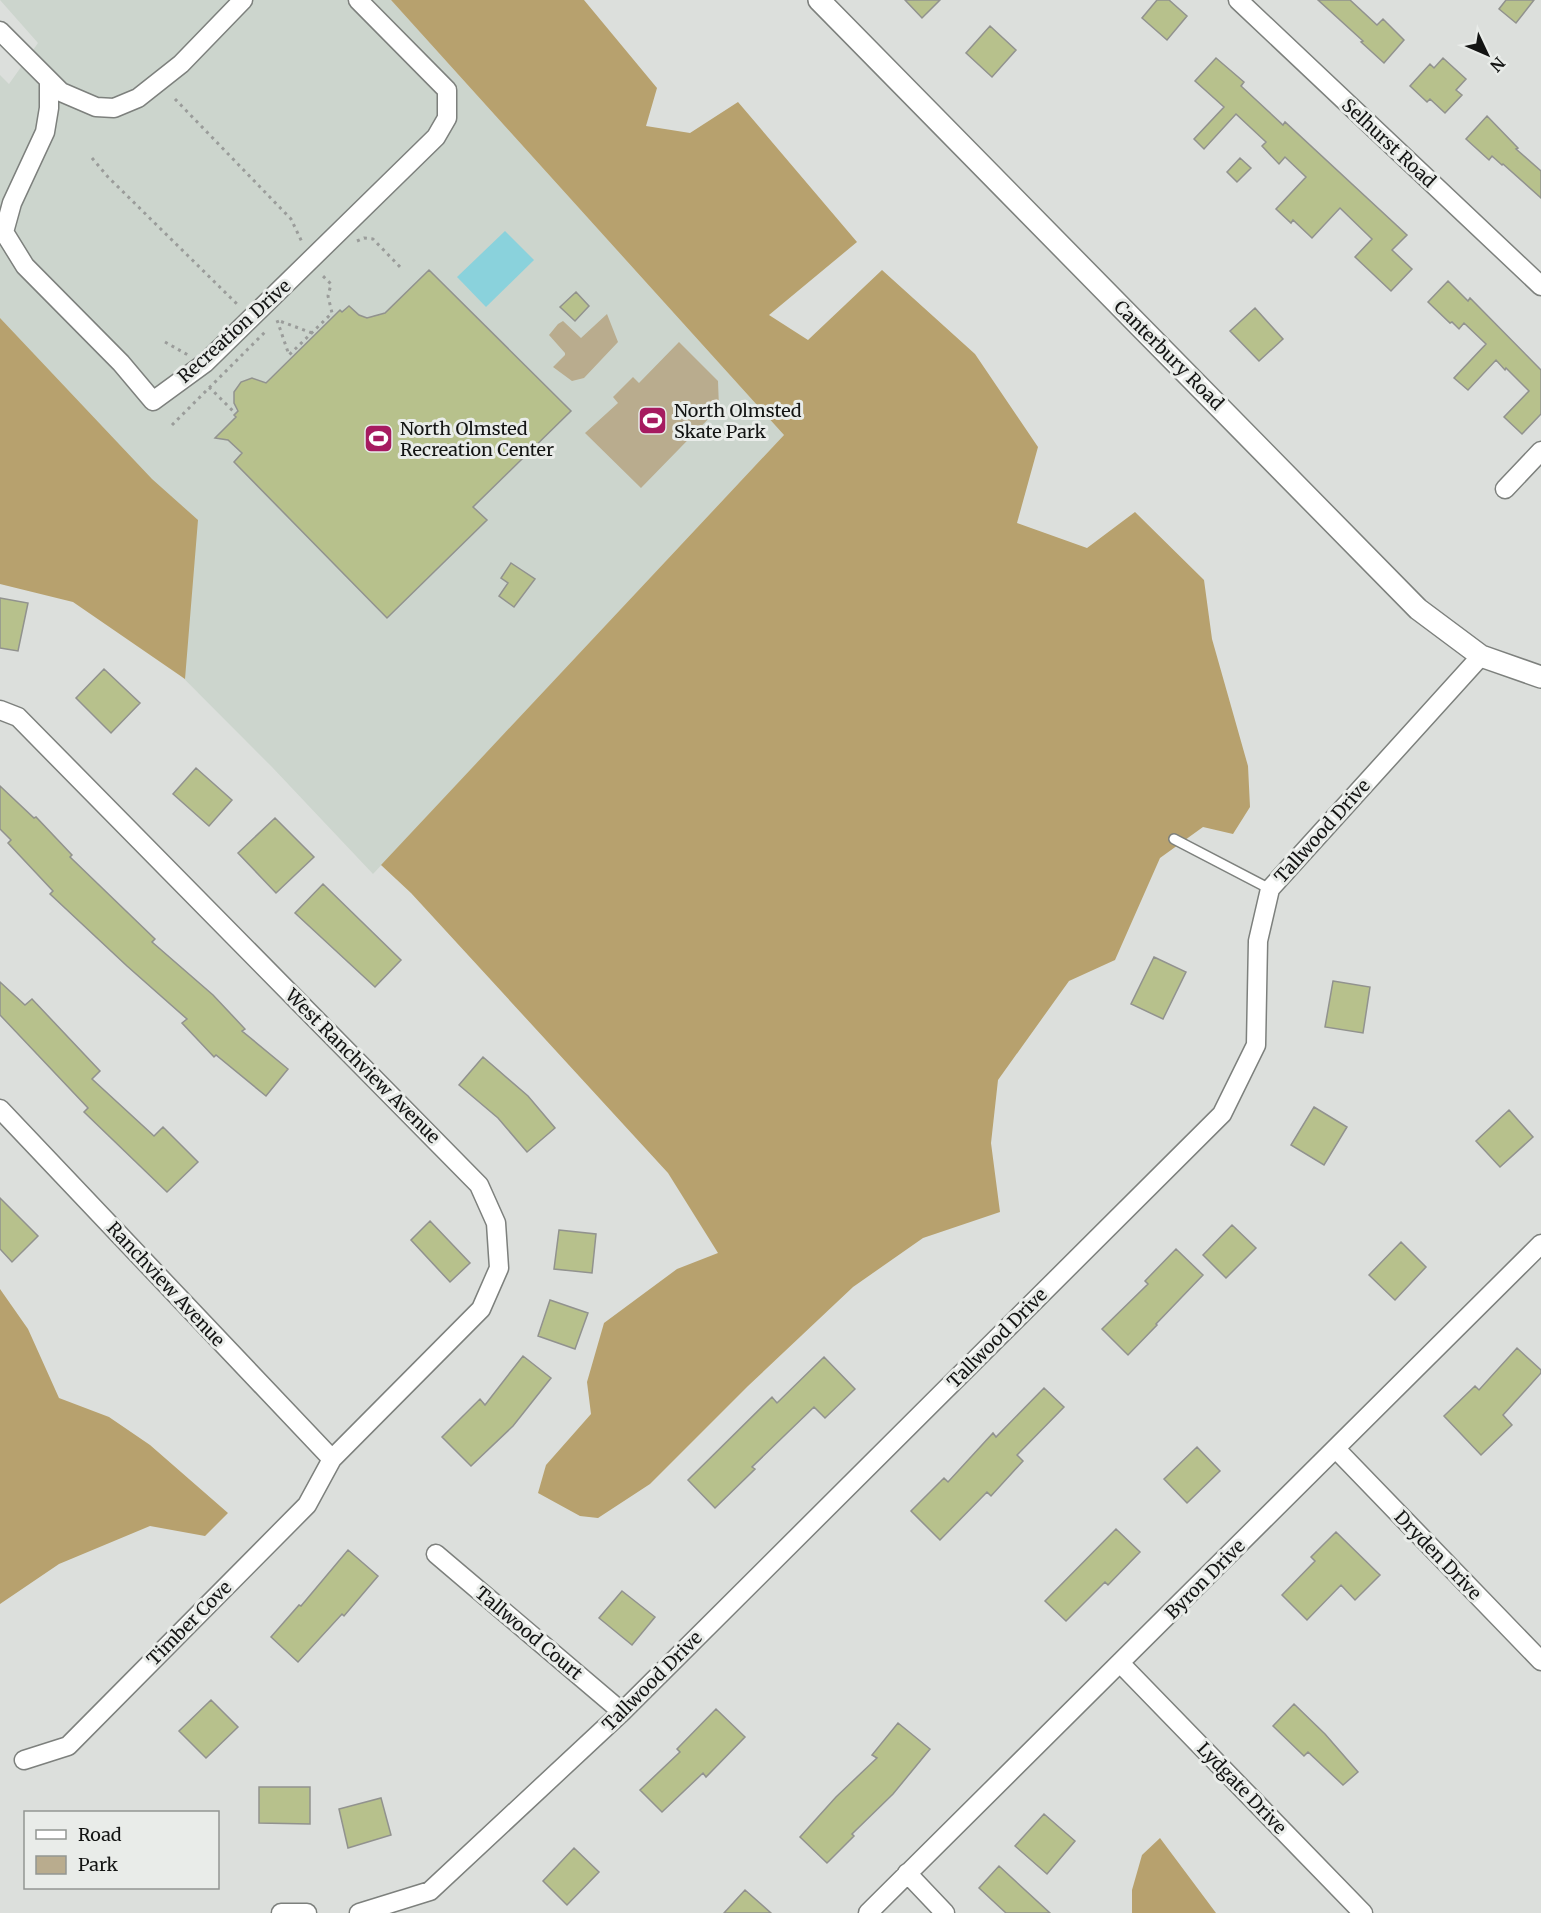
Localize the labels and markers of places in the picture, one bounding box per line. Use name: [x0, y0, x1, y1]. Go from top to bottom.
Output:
place label: North Olmsted Skate Park: [674, 399, 802, 443]
sports icon: North Olmsted Skate Park: [637, 404, 669, 436]
place label: North Olmsted Recreation Center: [400, 417, 554, 461]
sports icon: North Olmsted Recreation Center: [363, 422, 395, 454]

